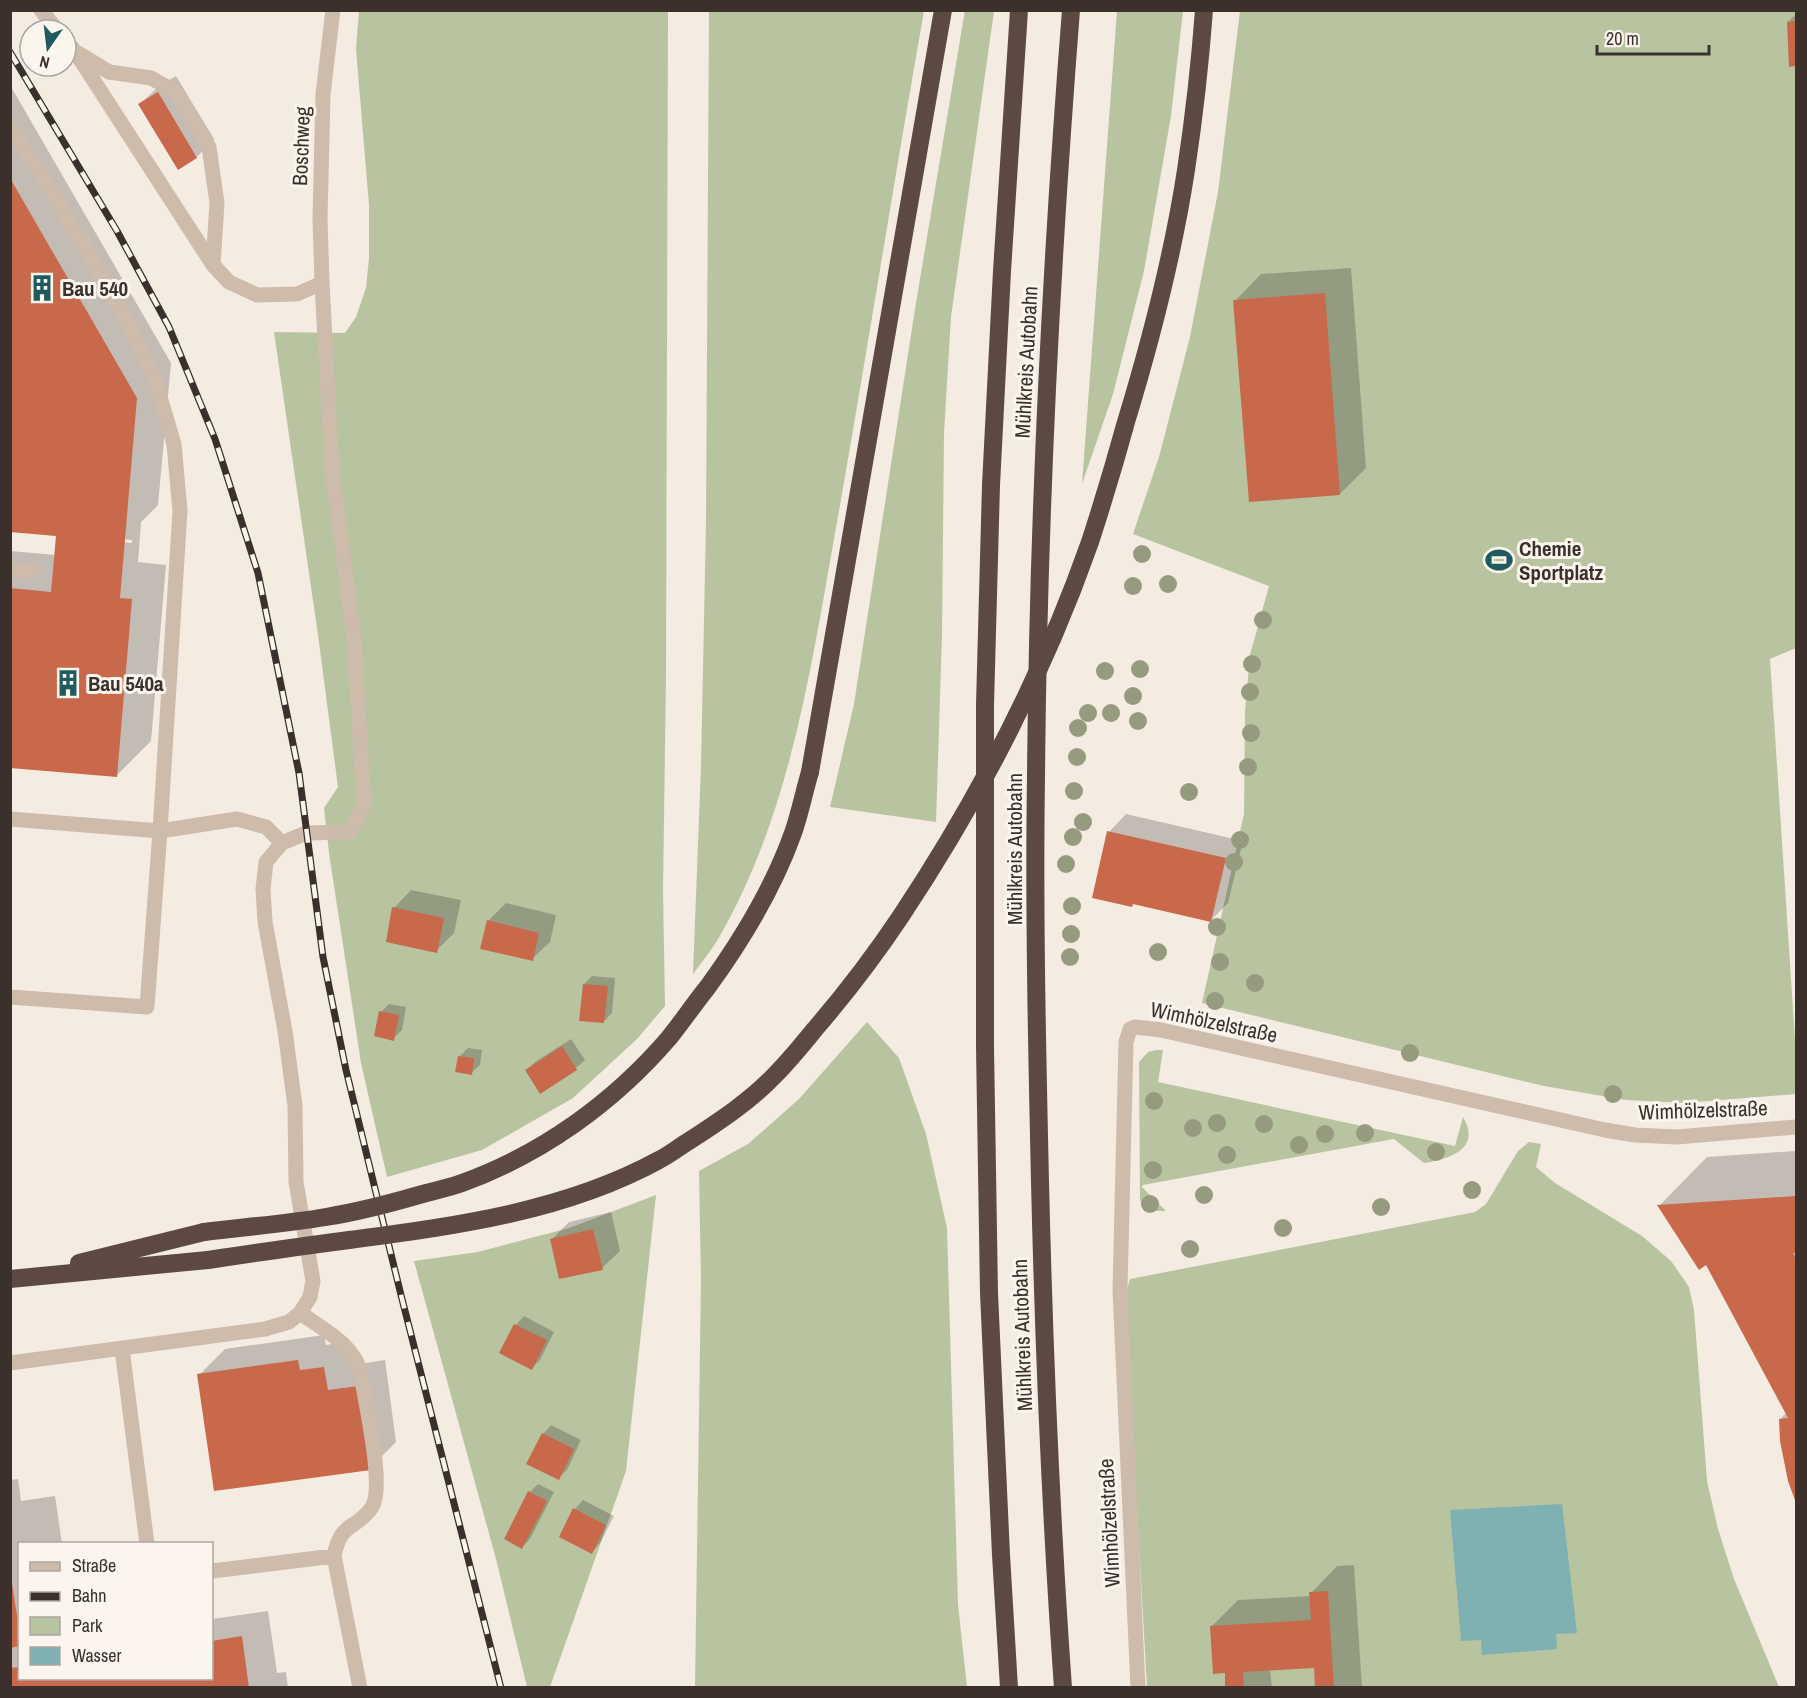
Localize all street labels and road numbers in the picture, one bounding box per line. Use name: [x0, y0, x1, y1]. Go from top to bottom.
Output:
street label: Boschweg: [285, 105, 317, 186]
street label: Mühlkreis Autobahn: [1008, 285, 1044, 439]
street label: Mühlkreis Autobahn: [1000, 773, 1029, 925]
street label: Wimhölzelstraße: [1148, 994, 1280, 1050]
street label: Wimhölzelstraße: [1638, 1093, 1768, 1127]
street label: Mühlkreis Autobahn: [1005, 1258, 1039, 1412]
street label: Wimhölzelstraße: [1091, 1458, 1127, 1588]

